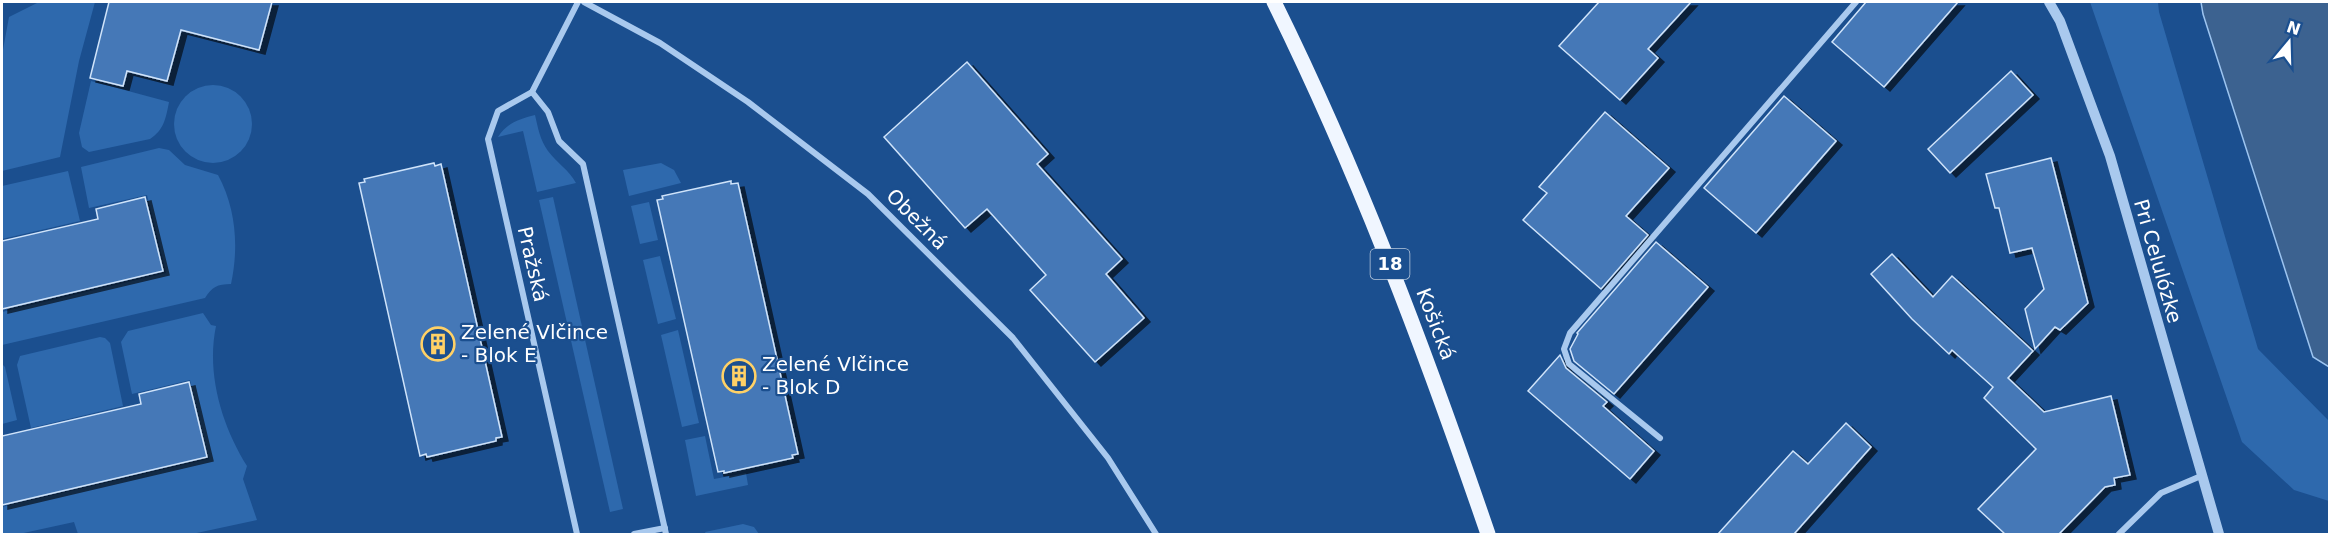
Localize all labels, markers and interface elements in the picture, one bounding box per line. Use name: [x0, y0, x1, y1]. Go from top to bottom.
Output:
north arrow: [2259, 12, 2319, 72]
text: N: [2284, 17, 2303, 39]
street label: Obežná: [882, 184, 952, 254]
street label: Pri Celulózke: [2129, 196, 2187, 326]
street label: Pražská: [513, 224, 553, 304]
road number: 18: [1370, 249, 1410, 279]
street label: Košická: [1411, 285, 1461, 363]
place label: Zelené Vlčince - Blok E: [461, 320, 608, 367]
building icon: Zelené Vlčince - Blok E: [420, 326, 456, 362]
place label: Zelené Vlčince - Blok D: [762, 352, 909, 399]
building icon: Zelené Vlčince - Blok D: [721, 358, 757, 394]

